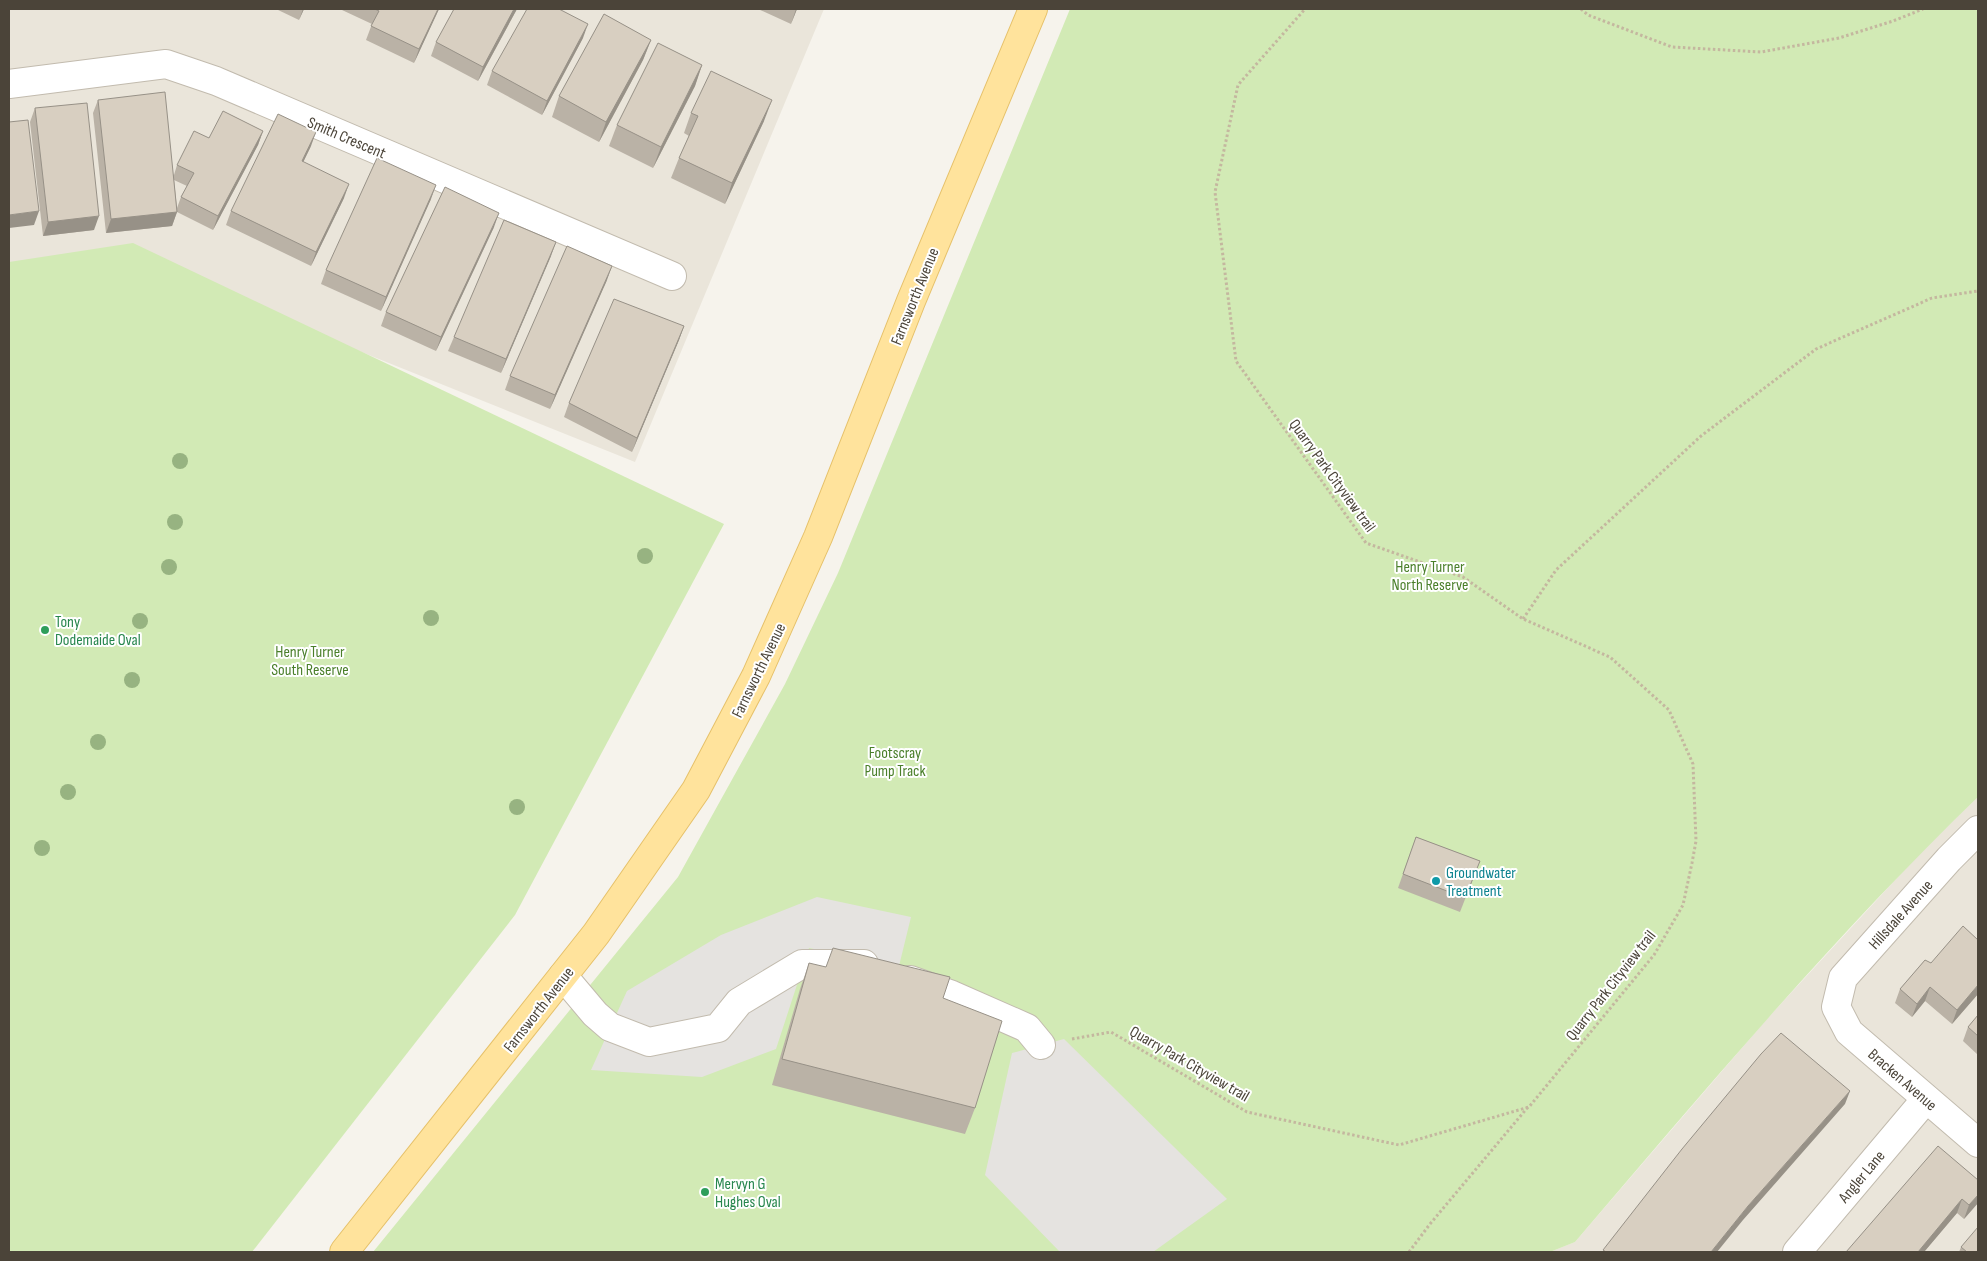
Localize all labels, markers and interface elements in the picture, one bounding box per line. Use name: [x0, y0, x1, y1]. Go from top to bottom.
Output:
street label: Smith Crescent: [304, 113, 389, 163]
street label: Farnsworth Avenue: [887, 245, 943, 348]
street label: Quarry Park Cityview trail: [1284, 416, 1379, 536]
park label: Henry Turner North Reserve: [1392, 558, 1468, 595]
place label: Tony Dodemaide Oval: [55, 613, 141, 650]
street label: Farnsworth Avenue: [728, 620, 790, 721]
marker: Tony Dodemaide Oval: [39, 624, 51, 636]
park label: Henry Turner South Reserve: [271, 643, 349, 680]
park label: Footscray Pump Track: [864, 744, 926, 781]
place label: Groundwater Treatment: [1446, 864, 1516, 901]
marker: Groundwater Treatment: [1430, 875, 1442, 887]
street label: Hillsdale Avenue: [1865, 876, 1937, 954]
street label: Quarry Park Cityview trail: [1562, 927, 1660, 1045]
street label: Farnsworth Avenue: [500, 964, 578, 1056]
street label: Quarry Park Cityview trail: [1126, 1022, 1252, 1106]
street label: Bracken Avenue: [1864, 1045, 1940, 1115]
street label: Angler Lane: [1834, 1147, 1889, 1208]
place label: Mervyn G Hughes Oval: [715, 1175, 781, 1212]
marker: Mervyn G Hughes Oval: [699, 1186, 711, 1198]

